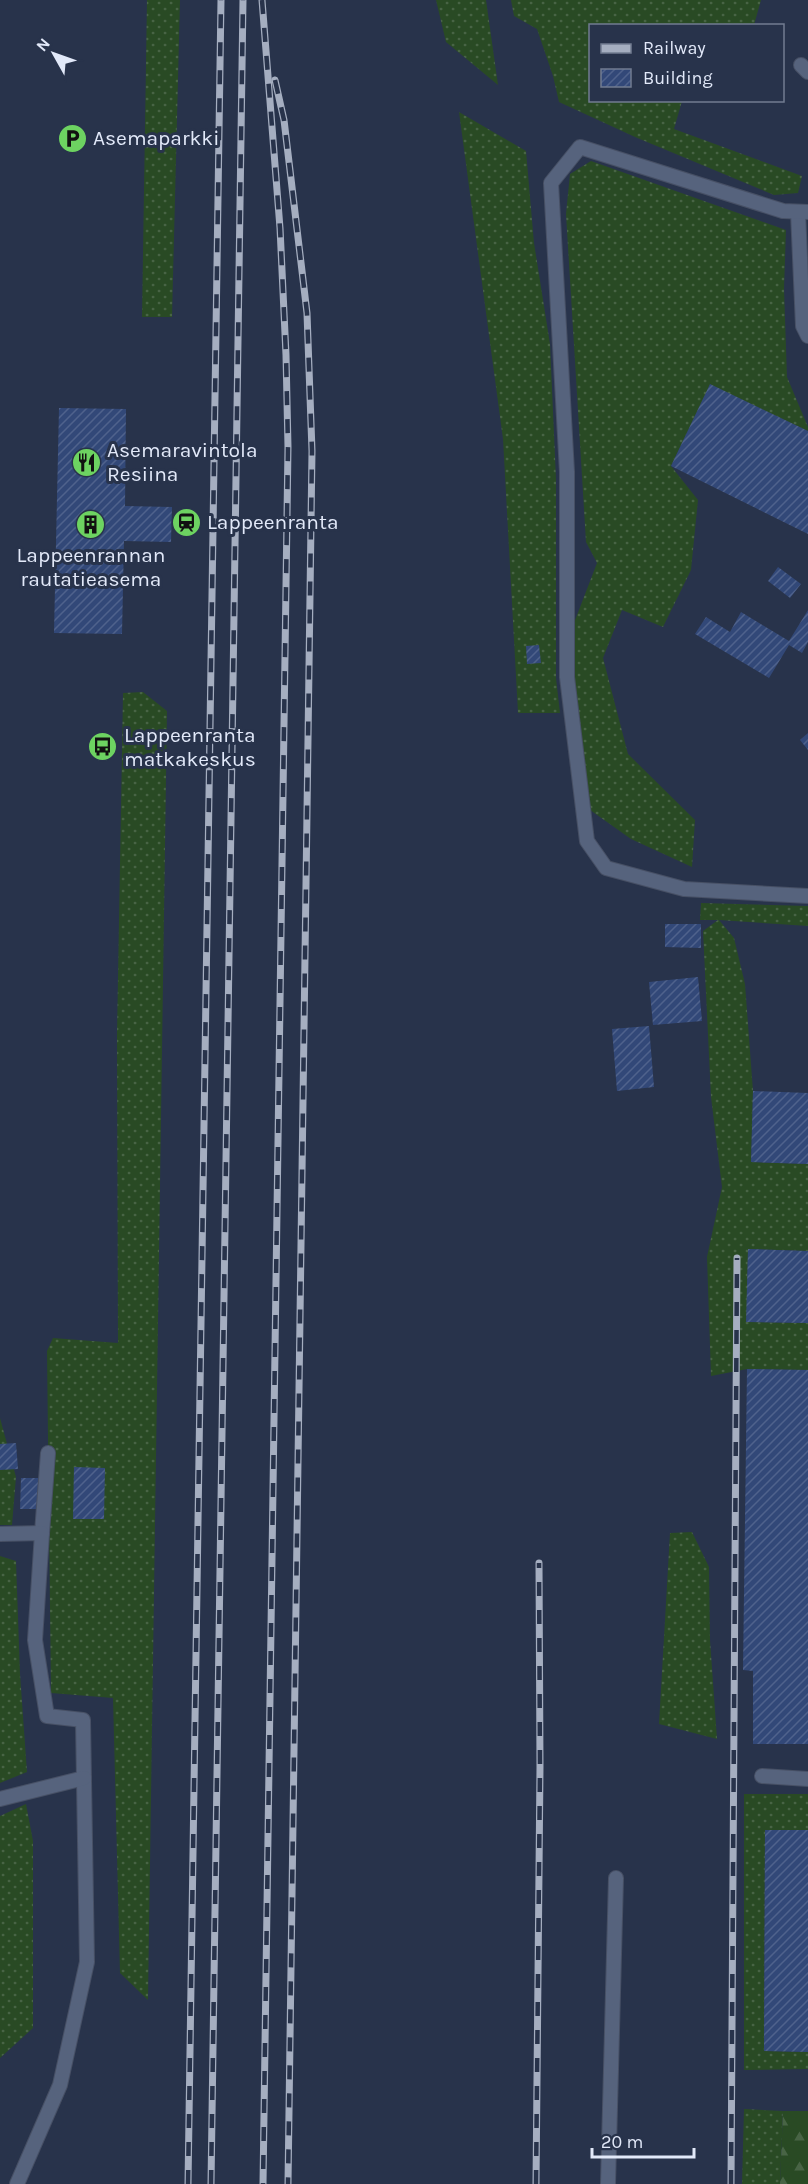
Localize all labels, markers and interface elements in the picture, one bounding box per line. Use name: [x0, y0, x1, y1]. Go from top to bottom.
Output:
north arrow: [24, 24, 84, 84]
legend: [589, 24, 784, 102]
text: N: [32, 34, 54, 55]
text: Railway: [643, 37, 706, 59]
text: Building: [643, 67, 713, 89]
parking icon: Asemaparkki: [56, 122, 88, 154]
place label: Asemaparkki: [93, 126, 219, 150]
place label: Asemaravintola Resiina: [107, 438, 258, 486]
restaurant icon: Asemaravintola Resiina: [70, 446, 102, 478]
station icon: Lappeenranta: [170, 506, 202, 538]
building icon: Lappeenrannan rautatieasema: [75, 508, 107, 540]
place label: Lappeenranta: [207, 510, 338, 534]
place label: Lappeenrannan rautatieasema: [17, 543, 165, 591]
place label: Lappeenranta matkakeskus: [124, 723, 256, 771]
bus stop icon: Lappeenranta matkakeskus: [87, 731, 119, 763]
scale bar: [592, 2121, 694, 2159]
text: 20 m: [601, 2131, 643, 2153]

